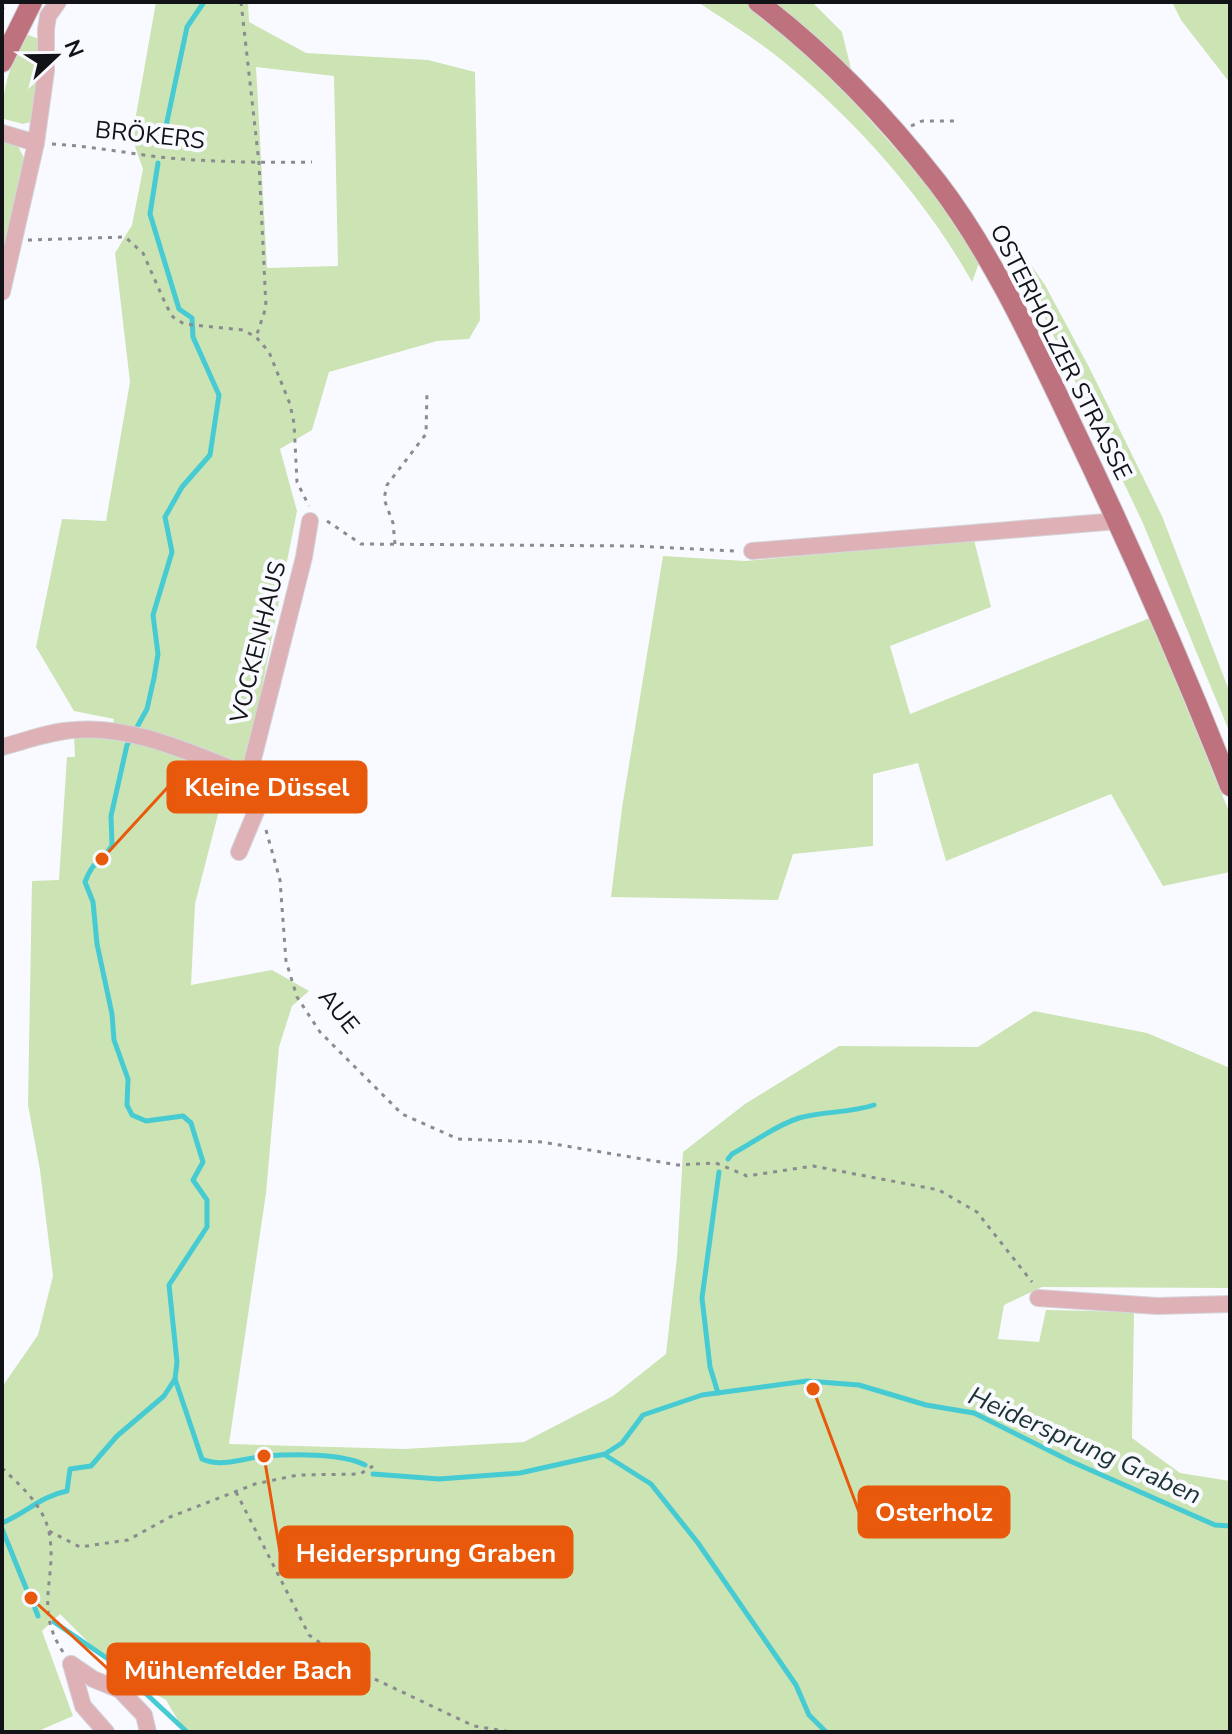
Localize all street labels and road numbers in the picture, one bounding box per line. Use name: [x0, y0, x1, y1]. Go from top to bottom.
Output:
street label: BRÖKERS: [93, 113, 207, 157]
street label: OSTERHOLZER STRASSE: [983, 219, 1139, 485]
street label: VOCKENHAUS: [222, 558, 294, 727]
street label: AUE: [311, 982, 367, 1040]

